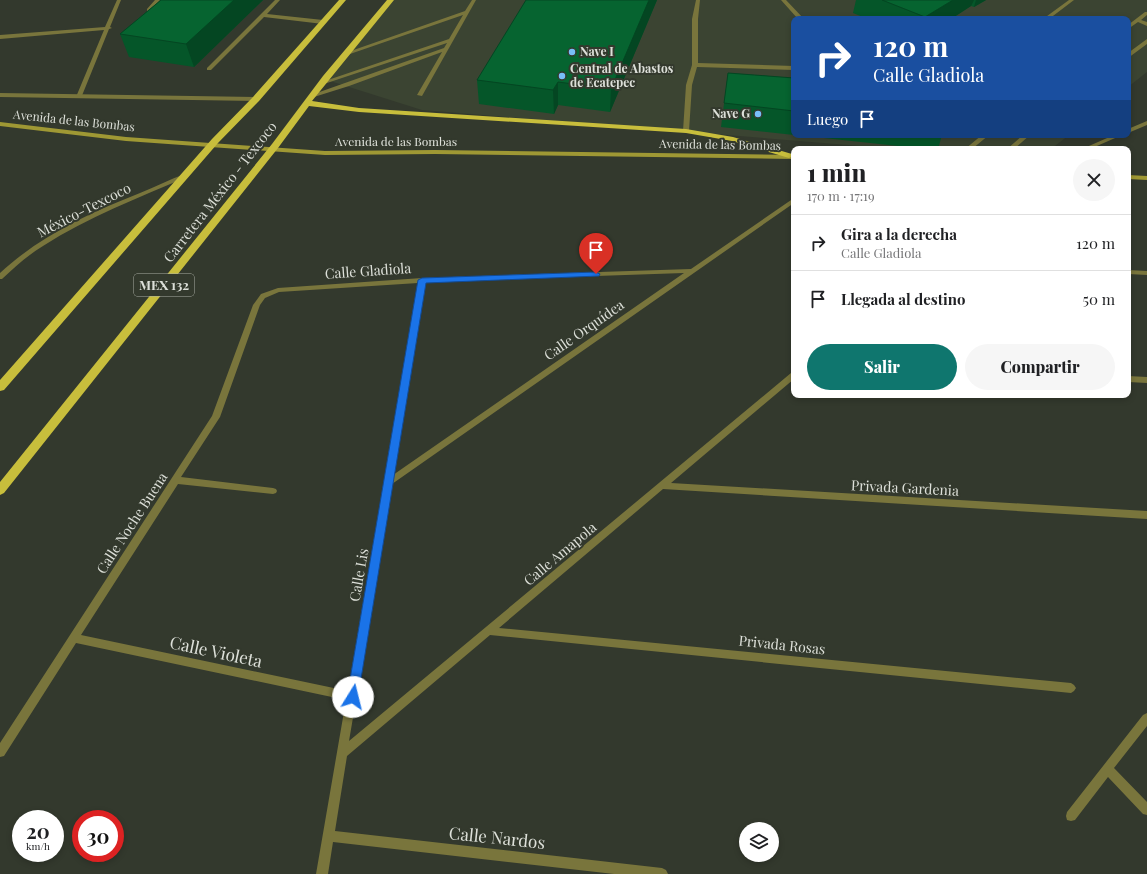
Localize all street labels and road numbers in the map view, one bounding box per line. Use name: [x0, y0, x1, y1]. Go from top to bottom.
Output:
street label: Avenida de las Bombas: [12, 106, 136, 134]
street label: Carretera México - Texcoco: [159, 117, 281, 266]
street label: Avenida de las Bombas: [334, 133, 457, 149]
street label: Avenida de las Bombas: [658, 135, 781, 153]
street label: México-Texcoco: [34, 178, 134, 241]
street label: Calle Gladiola: [324, 258, 412, 283]
road number: MEX 132: [134, 274, 194, 296]
street label: Calle Orquídea: [540, 295, 628, 364]
street label: Calle Noche Buena: [92, 468, 171, 577]
street label: Privada Gardenia: [851, 475, 959, 500]
street label: Calle Amapola: [519, 518, 600, 590]
street label: Calle Lis: [344, 547, 373, 603]
street label: Calle Violeta: [168, 630, 265, 672]
street label: Privada Rosas: [738, 631, 826, 658]
street label: Calle Nardos: [448, 821, 546, 853]

